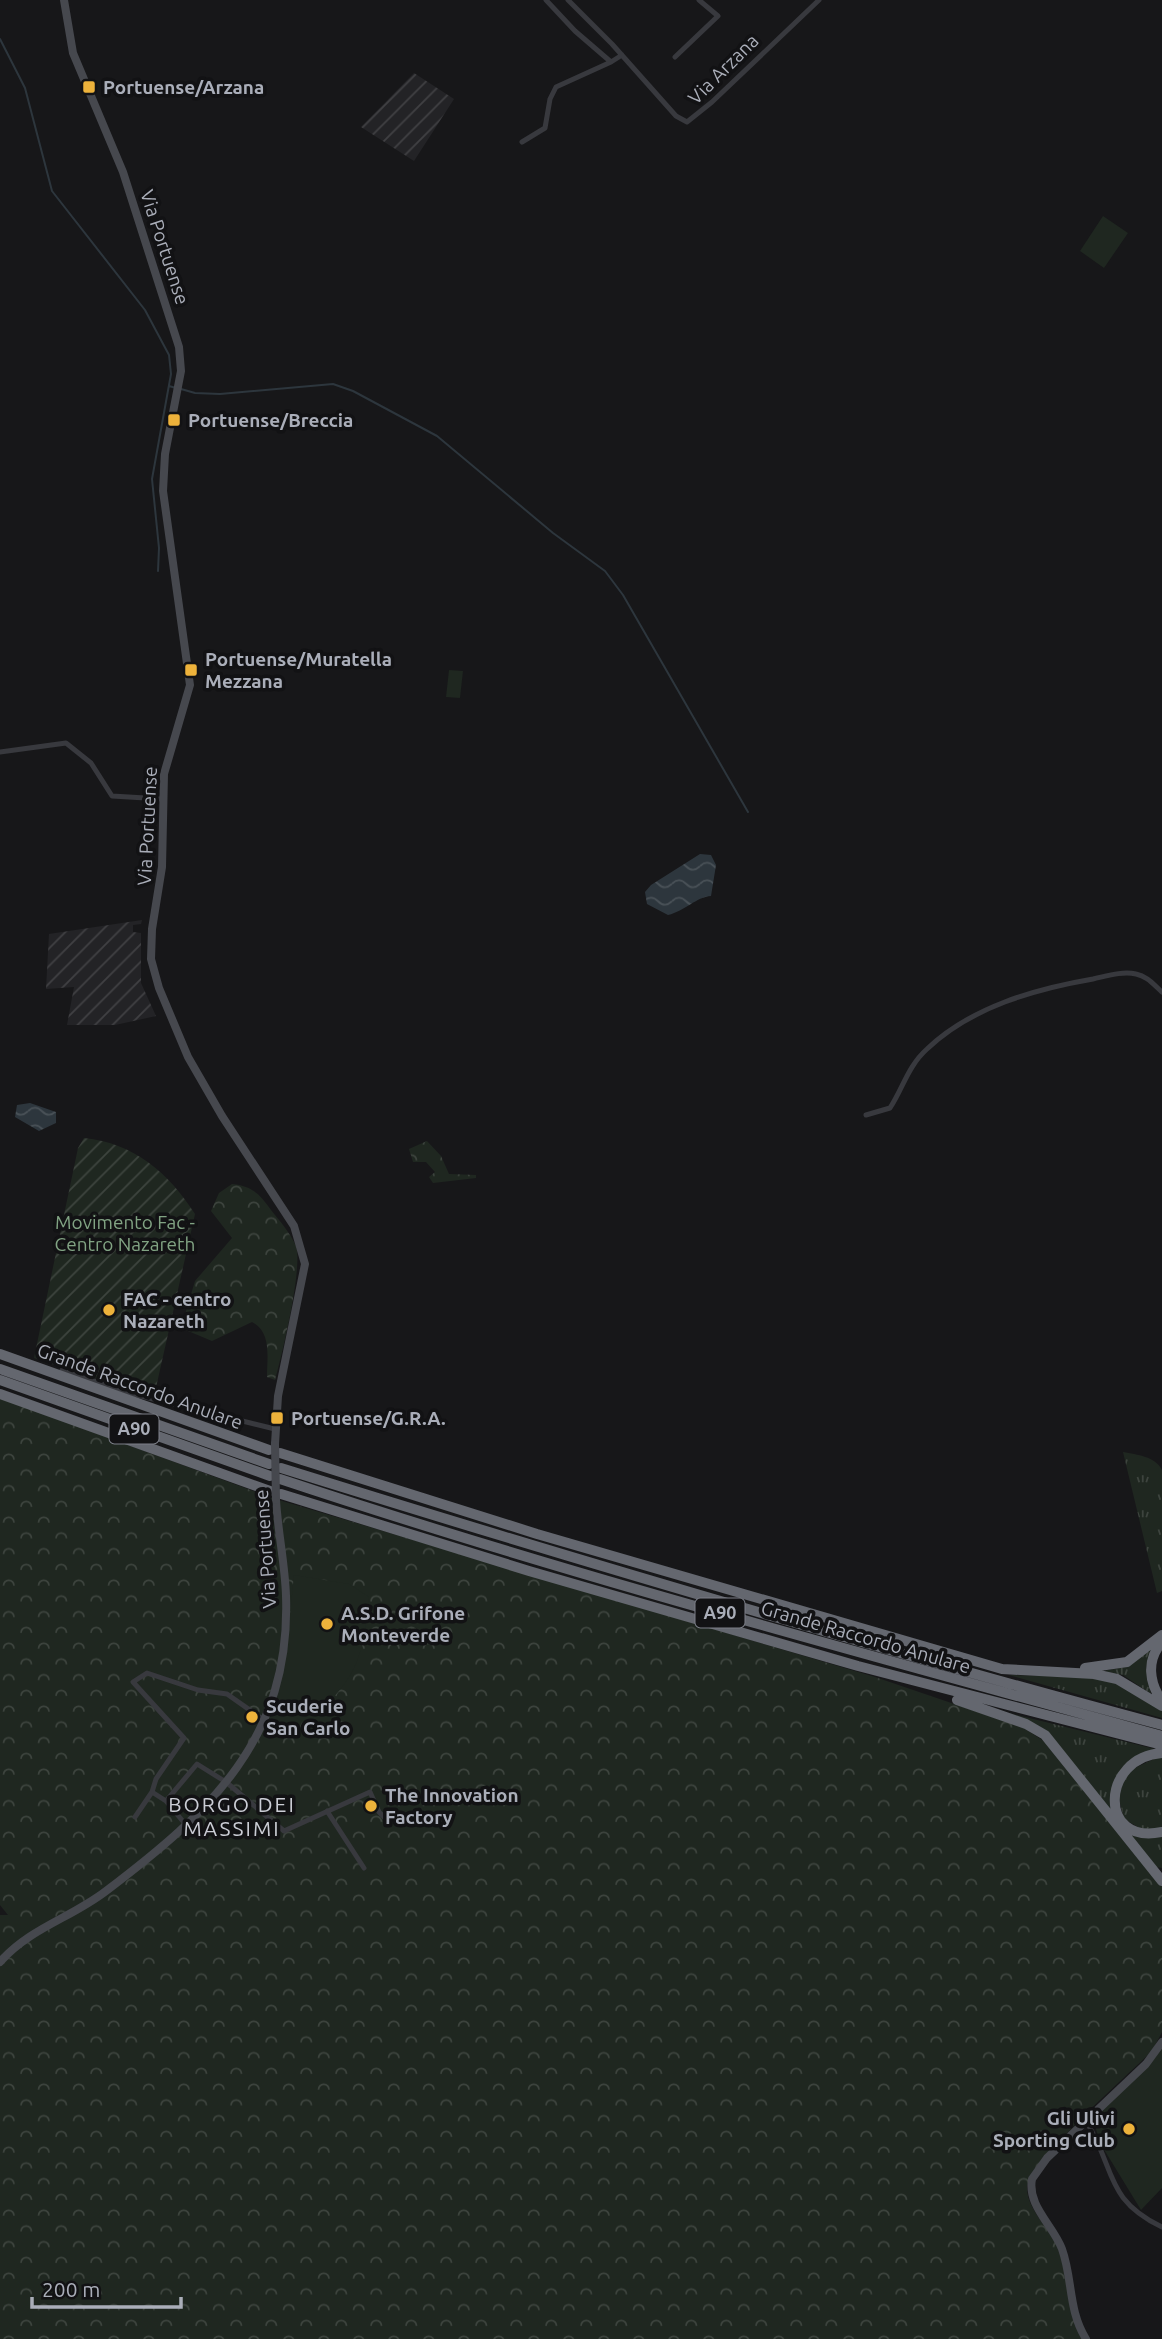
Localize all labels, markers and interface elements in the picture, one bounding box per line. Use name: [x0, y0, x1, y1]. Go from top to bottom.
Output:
street label: Via Arzana: [683, 29, 763, 109]
place label: Portuense/Arzana: [103, 76, 264, 98]
marker: Portuense/Arzana: [81, 79, 97, 95]
street label: Via Portuense: [136, 187, 194, 307]
place label: Portuense/Breccia: [188, 409, 353, 431]
marker: Portuense/Breccia: [166, 412, 182, 428]
place label: Portuense/Muratella Mezzana: [205, 648, 392, 692]
marker: Portuense/Muratella Mezzana: [183, 662, 199, 678]
street label: Via Portuense: [133, 766, 161, 886]
park label: Movimento Fac - Centro Nazareth: [55, 1211, 195, 1255]
place label: FAC - centro Nazareth: [123, 1288, 231, 1332]
marker: FAC - centro Nazareth: [101, 1302, 117, 1318]
street label: Grande Raccordo Anulare: [34, 1339, 246, 1433]
place label: Portuense/G.R.A.: [291, 1407, 446, 1429]
marker: Portuense/G.R.A.: [269, 1410, 285, 1426]
road number: A90: [110, 1414, 158, 1444]
street label: Via Portuense: [250, 1489, 280, 1609]
street label: Grande Raccordo Anulare: [759, 1597, 973, 1677]
road number: A90: [696, 1598, 744, 1628]
place label: A.S.D. Grifone Monteverde: [341, 1602, 465, 1646]
marker: A.S.D. Grifone Monteverde: [319, 1616, 335, 1632]
place label: Scuderie San Carlo: [266, 1695, 351, 1739]
marker: Scuderie San Carlo: [244, 1709, 260, 1725]
place label: The Innovation Factory: [385, 1784, 519, 1828]
district label: BORGO DEI MASSIMI: [168, 1792, 296, 1840]
marker: The Innovation Factory: [363, 1798, 379, 1814]
place label: Gli Ulivi Sporting Club: [993, 2107, 1115, 2151]
marker: Gli Ulivi Sporting Club: [1121, 2121, 1137, 2137]
scale bar: [32, 2266, 180, 2310]
text: 200 m: [42, 2277, 100, 2301]

